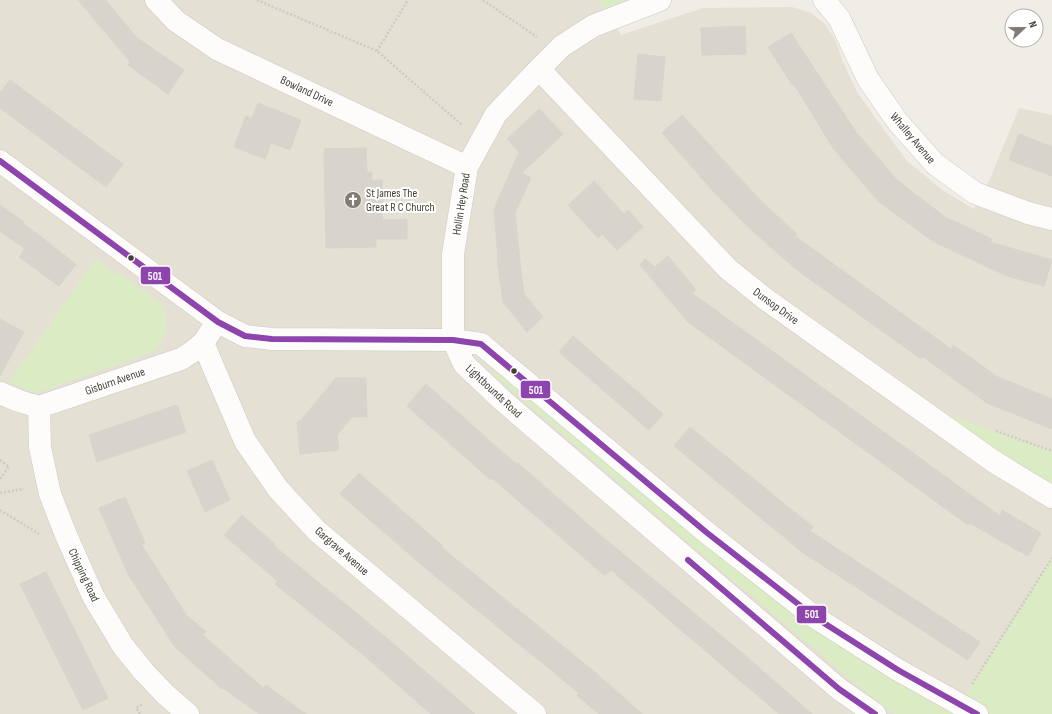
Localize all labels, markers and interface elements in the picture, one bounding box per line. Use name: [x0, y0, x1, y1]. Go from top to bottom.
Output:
north arrow: [1004, 8, 1044, 48]
text: N: [1026, 19, 1040, 30]
street label: Bowland Drive: [278, 73, 336, 110]
street label: Whalley Avenue: [887, 110, 939, 167]
street label: Hollin Hey Road: [449, 172, 474, 236]
place label: St James The Great R C Church: [366, 186, 435, 215]
church icon: St James The Great R C Church: [343, 190, 363, 210]
unlabelled marker: [126, 253, 136, 263]
line badge: 501: [140, 266, 171, 285]
text: 501: [148, 270, 163, 283]
street label: Dunsop Drive: [750, 285, 802, 328]
street label: Lightbounds Road: [462, 361, 525, 421]
street label: Gisburn Avenue: [83, 364, 147, 399]
unlabelled marker: [509, 366, 519, 376]
line badge: 501: [520, 380, 551, 399]
text: 501: [529, 384, 544, 397]
street label: Gargrave Avenue: [312, 524, 372, 579]
street label: Chipping Road: [65, 546, 102, 604]
line badge: 501: [796, 605, 827, 624]
text: 501: [805, 608, 820, 621]

